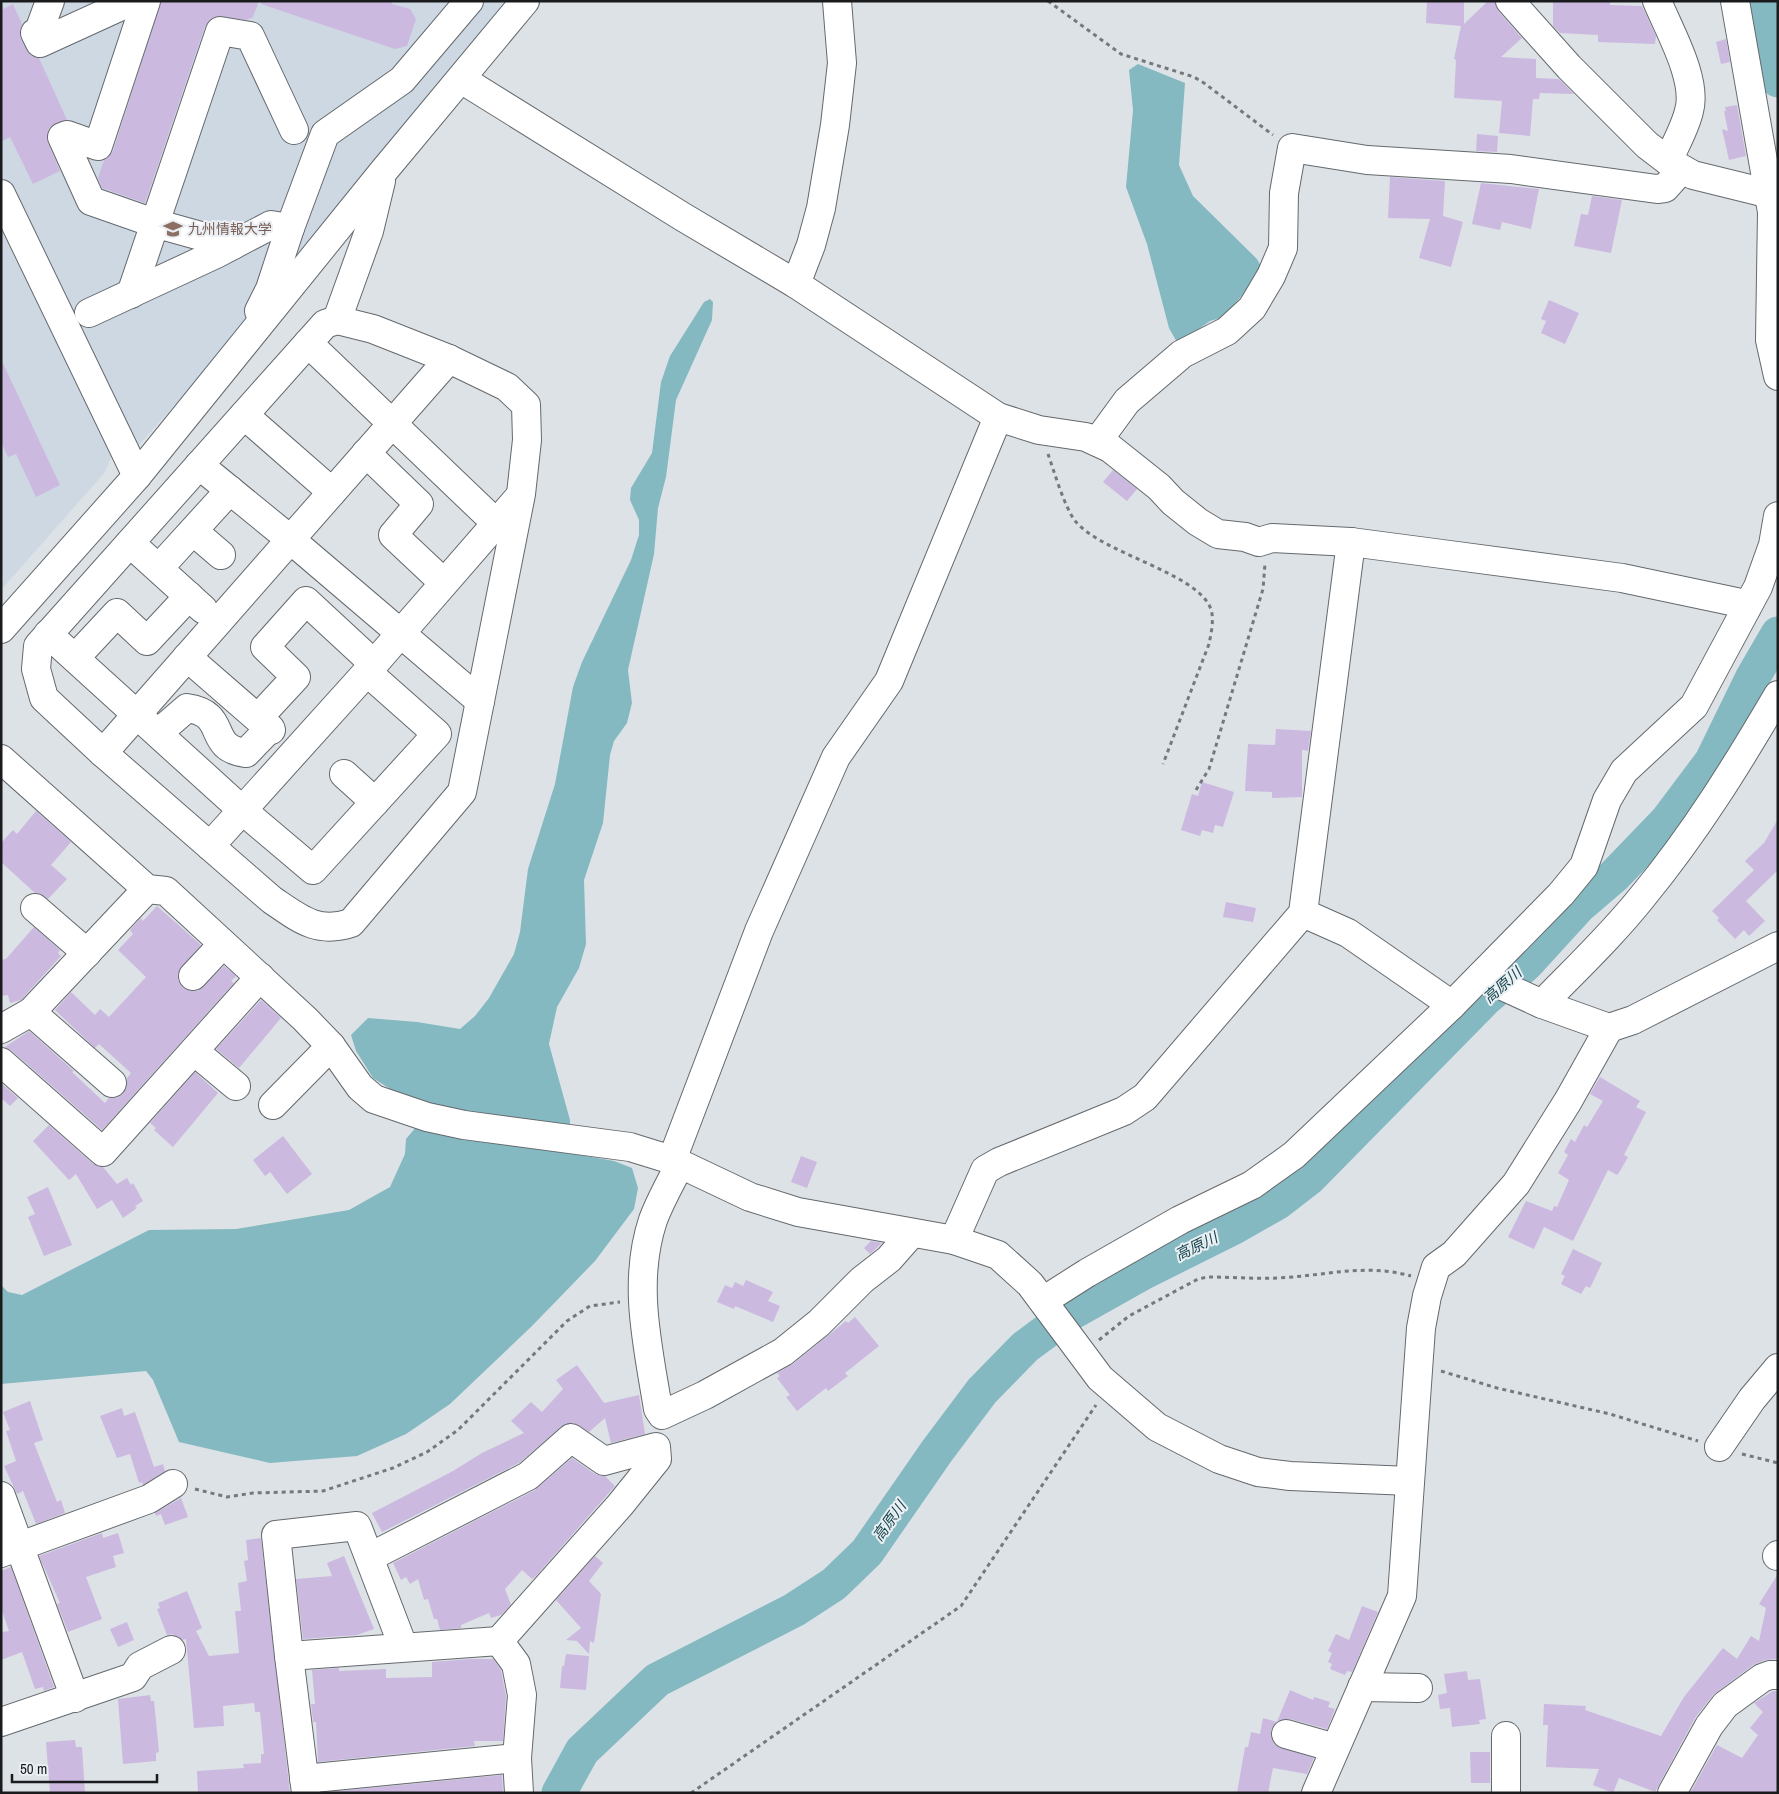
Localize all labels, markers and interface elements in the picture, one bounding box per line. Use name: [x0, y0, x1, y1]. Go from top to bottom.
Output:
school or university icon: 九州情報大学: [162, 218, 184, 240]
place label: 九州情報大学: [188, 220, 272, 238]
water label: 高原川: [1478, 961, 1527, 1008]
water label: 高原川: [1171, 1226, 1223, 1265]
water label: 高原川: [867, 1495, 912, 1545]
scale bar: [12, 1752, 158, 1784]
text: 50 m: [20, 1758, 47, 1779]

